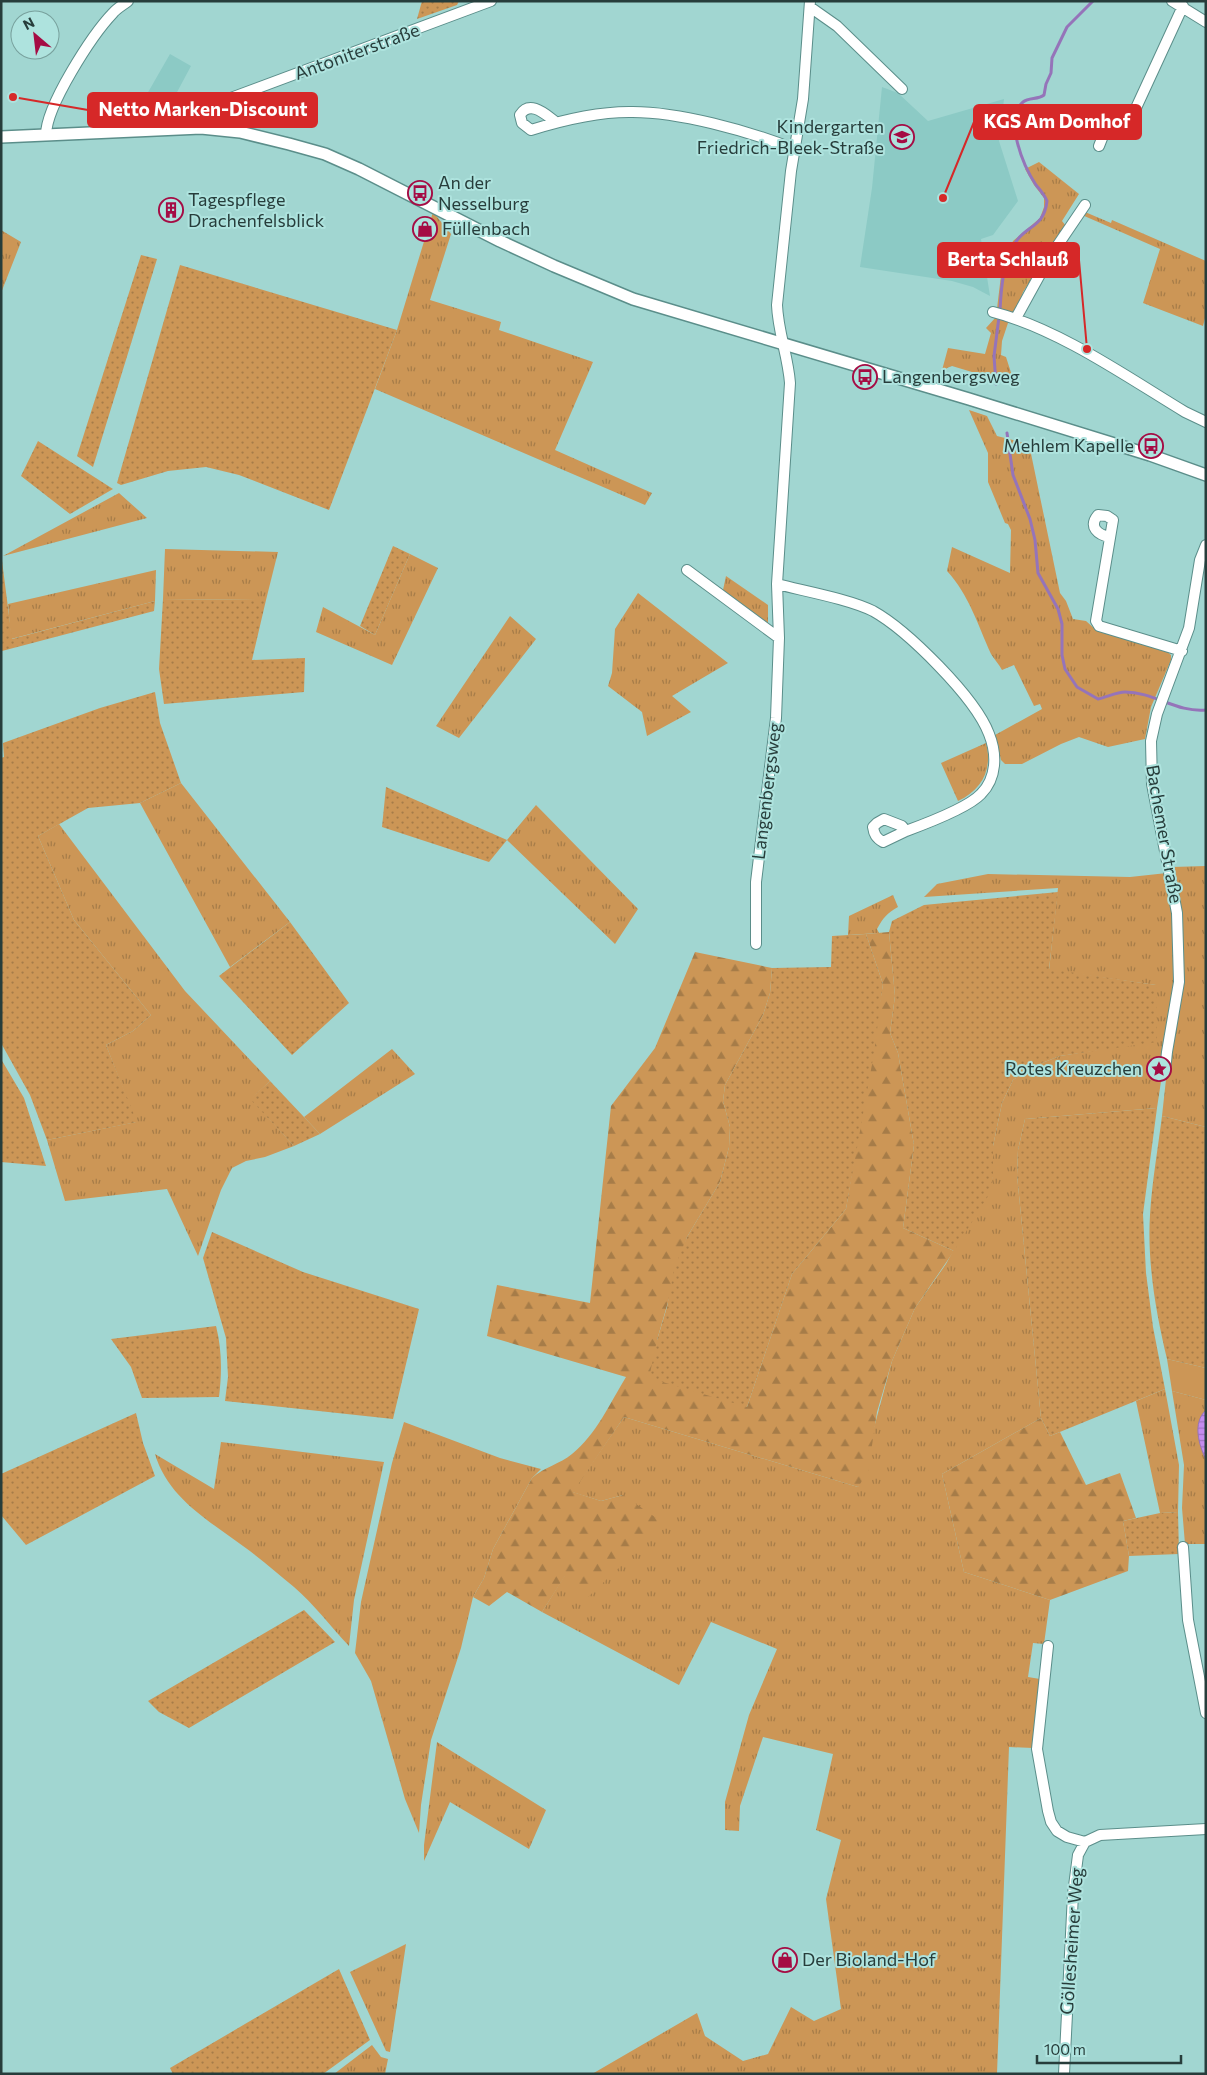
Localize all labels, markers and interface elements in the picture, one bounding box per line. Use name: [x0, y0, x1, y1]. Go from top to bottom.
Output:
north arrow: [10, 10, 60, 60]
text: N: [20, 13, 37, 33]
street label: Antoniterstraße: [291, 18, 422, 84]
callout: Netto Marken-Discount: [88, 93, 317, 127]
text: Netto Marken-Discount: [98, 97, 308, 120]
callout: KGS Am Domhof: [974, 105, 1141, 139]
text: KGS Am Domhof: [983, 109, 1131, 132]
place label: Kindergarten Friedrich-Bleek-Straße: [697, 115, 884, 158]
school or university icon: Kindergarten Friedrich-Bleek-Straße: [889, 124, 915, 150]
place label: An der Nesselburg: [438, 171, 529, 214]
bus stop icon: An der Nesselburg: [407, 180, 433, 206]
place label: Tagespflege Drachenfelsblick: [188, 188, 324, 231]
building icon: Tagespflege Drachenfelsblick: [158, 197, 184, 223]
shop icon: Füllenbach: [412, 216, 438, 242]
place label: Füllenbach: [442, 217, 530, 239]
callout: Berta Schlauß: [938, 243, 1079, 277]
text: Berta Schlauß: [947, 247, 1069, 270]
bus stop icon: Langenbergsweg: [852, 364, 878, 390]
place label: Langenbergsweg: [882, 365, 1020, 387]
bus stop icon: Mehlem Kapelle: [1138, 433, 1164, 459]
place label: Mehlem Kapelle: [1004, 434, 1134, 456]
street label: Langenbergsweg: [747, 721, 785, 861]
street label: Bachemer Straße: [1142, 763, 1188, 905]
place icon: Rotes Kreuzchen: [1146, 1056, 1172, 1082]
place label: Rotes Kreuzchen: [1005, 1057, 1142, 1079]
street label: Göllesheimer Weg: [1055, 1866, 1087, 2015]
shop icon: Der Bioland-Hof: [772, 1947, 798, 1973]
place label: Der Bioland-Hof: [802, 1948, 937, 1970]
scale bar: [1037, 2032, 1181, 2064]
text: 100 m: [1044, 2040, 1086, 2058]

